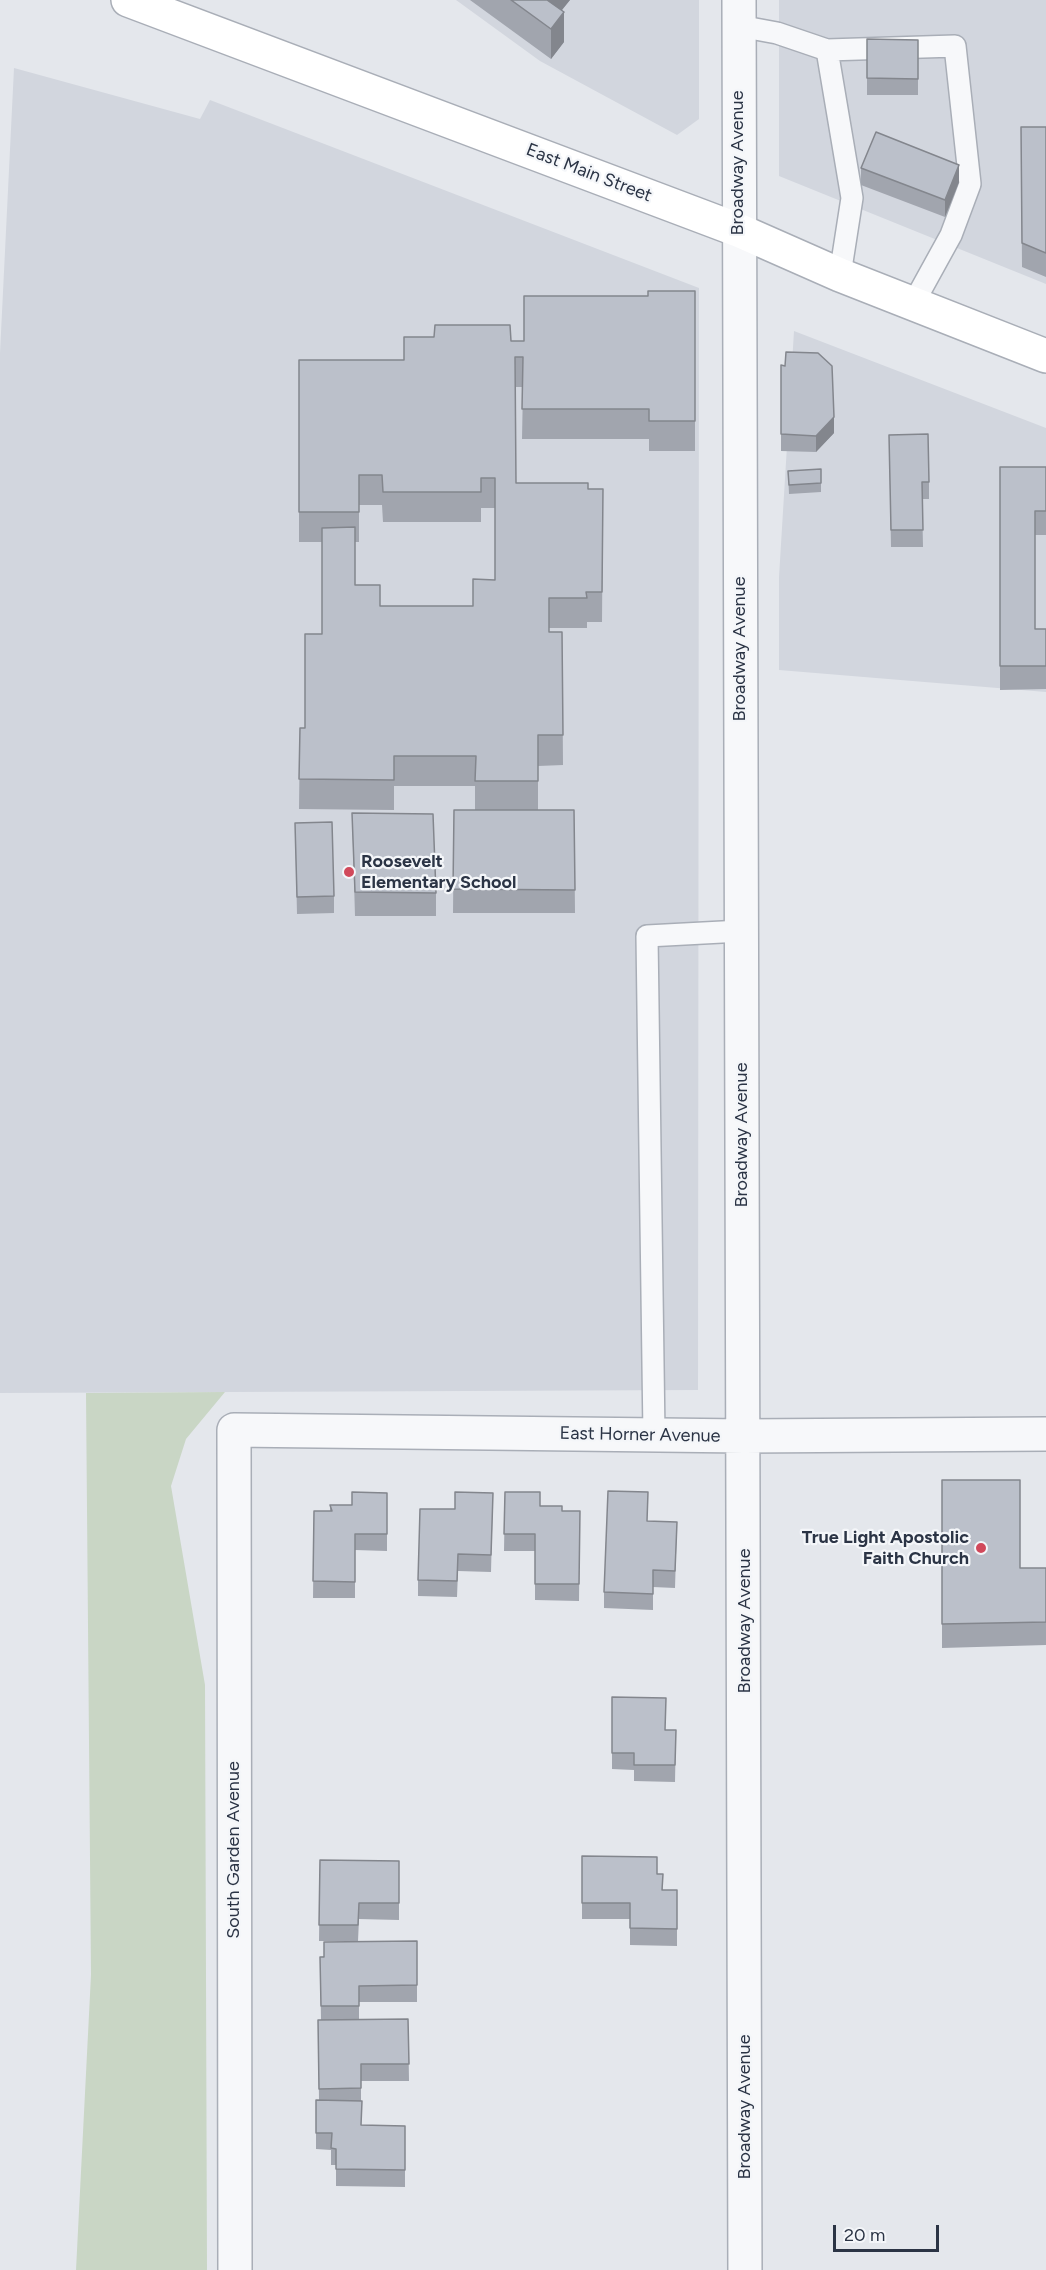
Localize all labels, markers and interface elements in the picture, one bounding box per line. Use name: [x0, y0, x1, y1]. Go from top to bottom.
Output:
street label: Broadway Avenue: [727, 91, 749, 235]
street label: East Main Street: [523, 139, 655, 207]
street label: Broadway Avenue: [729, 577, 751, 721]
place label: Roosevelt Elementary School: [361, 851, 516, 894]
marker: Roosevelt Elementary School: [342, 865, 356, 879]
street label: Broadway Avenue: [731, 1063, 753, 1207]
street label: East Horner Avenue: [559, 1423, 721, 1447]
place label: True Light Apostolic Faith Church: [802, 1527, 969, 1570]
marker: True Light Apostolic Faith Church: [974, 1541, 988, 1555]
street label: Broadway Avenue: [734, 1549, 756, 1693]
street label: South Garden Avenue: [223, 1761, 245, 1939]
street label: Broadway Avenue: [734, 2035, 756, 2179]
scale bar: [836, 2213, 942, 2251]
text: 20 m: [844, 2224, 885, 2246]

